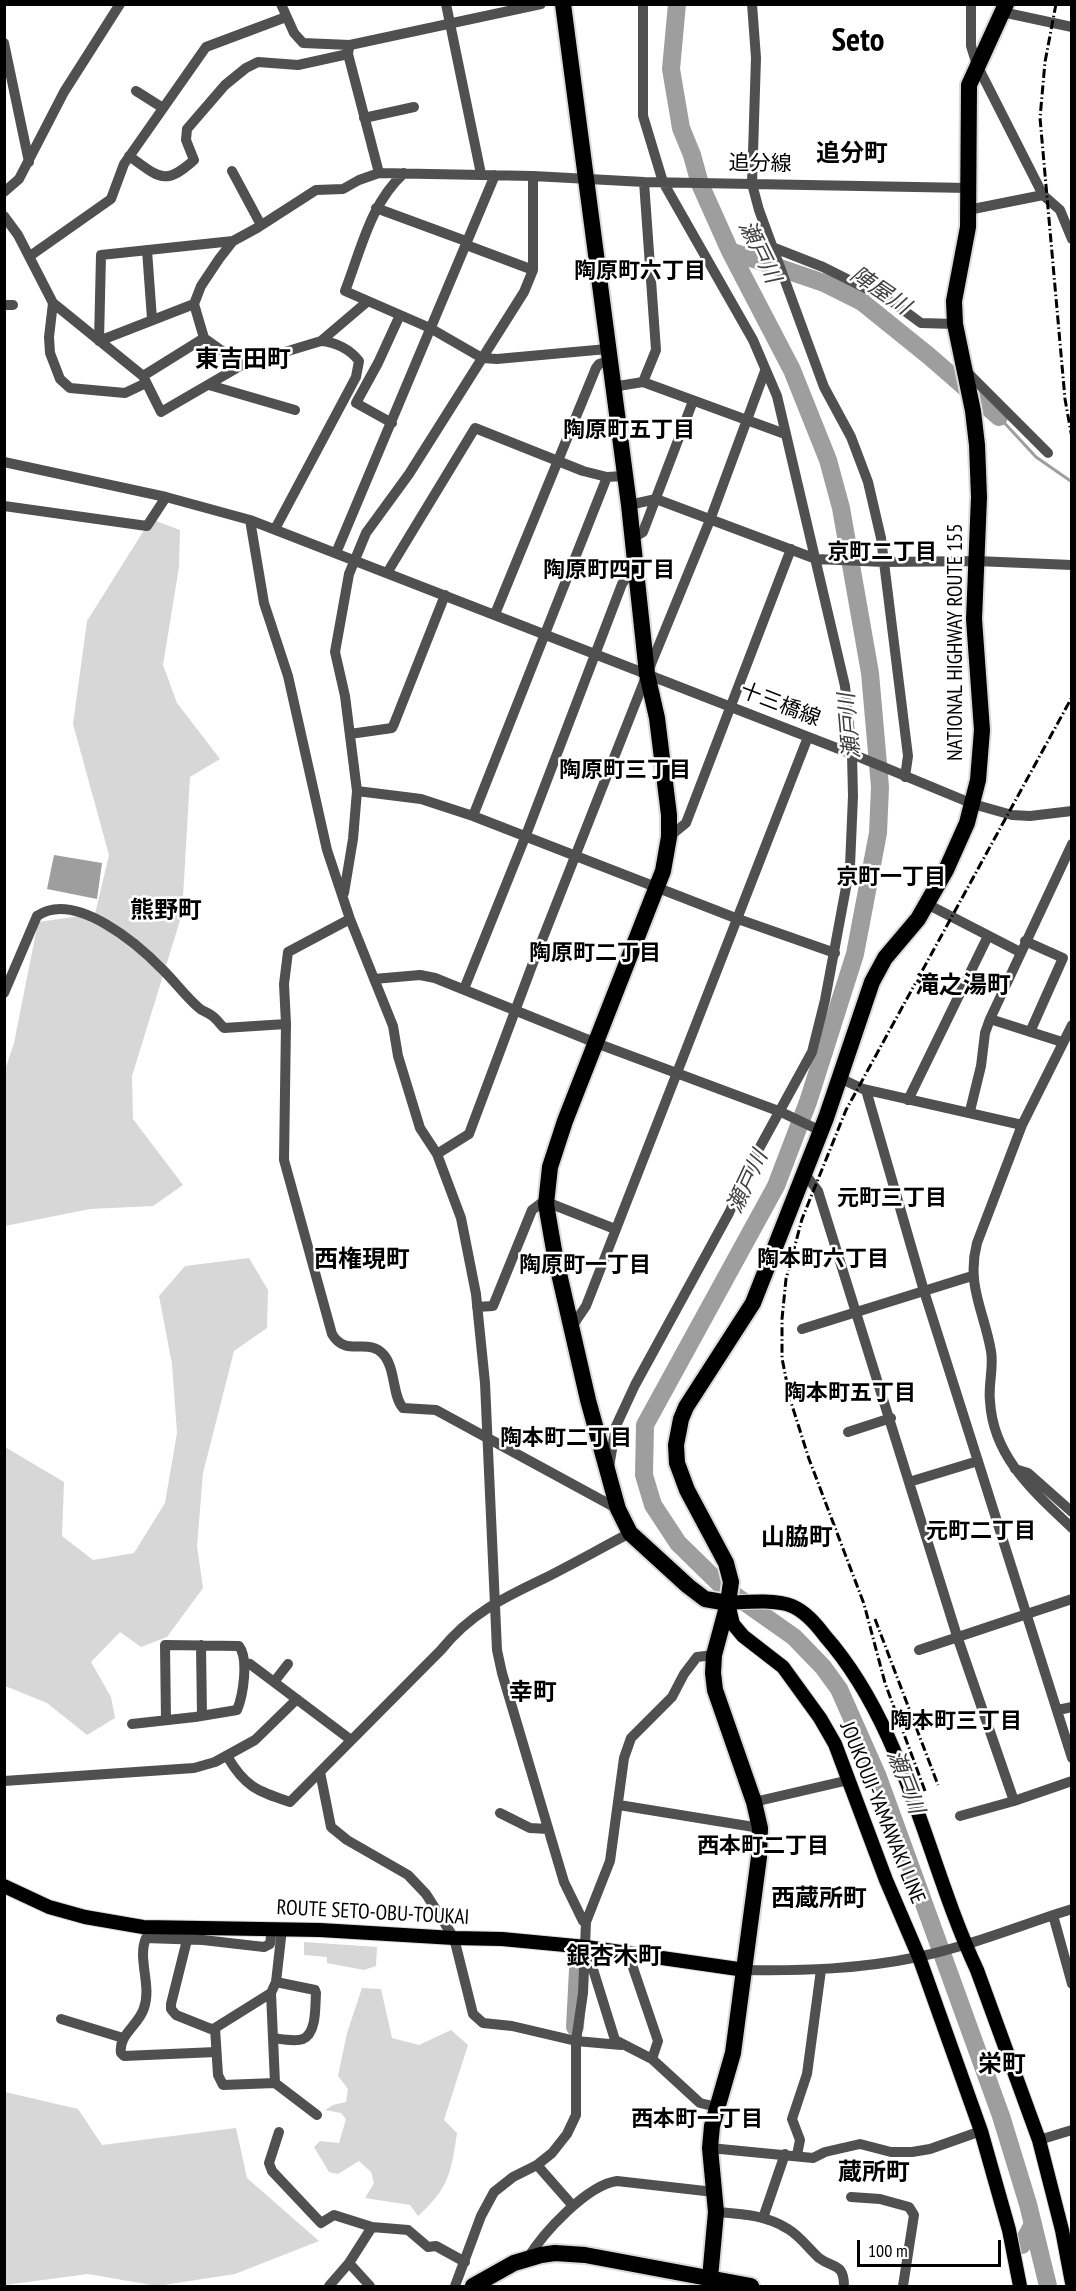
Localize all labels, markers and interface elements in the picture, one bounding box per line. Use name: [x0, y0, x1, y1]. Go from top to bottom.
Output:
district label: Seto: [832, 22, 884, 62]
district label: 追分町: [816, 140, 888, 168]
street label: 追分線: [728, 151, 792, 177]
water label: 瀬戸川: [733, 217, 785, 287]
district label: 陶原町六丁目: [574, 259, 706, 285]
water label: 陣屋川: [845, 262, 915, 320]
district label: 東吉田町: [195, 346, 291, 374]
district label: 陶原町五丁目: [563, 418, 695, 444]
street label: NATIONAL HIGHWAY ROUTE 155: [943, 523, 969, 761]
district label: 京町二丁目: [827, 540, 937, 566]
district label: 陶原町四丁目: [543, 558, 675, 584]
street label: 十三橋線: [736, 678, 824, 732]
water label: 瀬戸川: [834, 692, 866, 760]
district label: 陶原町三丁目: [559, 758, 691, 784]
district label: 京町一丁目: [836, 865, 946, 891]
district label: 熊野町: [130, 897, 202, 925]
district label: 陶原町二丁目: [529, 941, 661, 967]
district label: 滝之湯町: [915, 972, 1011, 1000]
water label: 瀬戸川: [722, 1147, 774, 1217]
district label: 元町三丁目: [837, 1186, 947, 1212]
district label: 西権現町: [314, 1246, 410, 1274]
district label: 陶本町六丁目: [757, 1247, 889, 1273]
district label: 陶原町一丁目: [519, 1253, 651, 1279]
district label: 陶本町五丁目: [784, 1381, 916, 1407]
district label: 陶本町二丁目: [500, 1426, 632, 1452]
district label: 元町二丁目: [926, 1519, 1036, 1545]
district label: 山脇町: [761, 1524, 833, 1552]
district label: 幸町: [509, 1679, 557, 1707]
district label: 陶本町三丁目: [890, 1709, 1022, 1735]
street label: JOUKOUJI-YAMAWAKI LINE: [834, 1718, 930, 1908]
water label: 瀬戸川: [881, 1746, 929, 1818]
district label: 西本町二丁目: [697, 1834, 829, 1860]
district label: 西蔵所町: [771, 1885, 867, 1913]
street label: ROUTE SETO-OBU-TOUKAI: [276, 1895, 470, 1931]
district label: 銀杏木町: [566, 1943, 662, 1971]
district label: 栄町: [978, 2051, 1026, 2079]
district label: 西本町一丁目: [631, 2107, 763, 2133]
district label: 蔵所町: [838, 2159, 910, 2187]
scale bar: [860, 2228, 1004, 2266]
text: 100 m: [868, 2239, 908, 2262]

